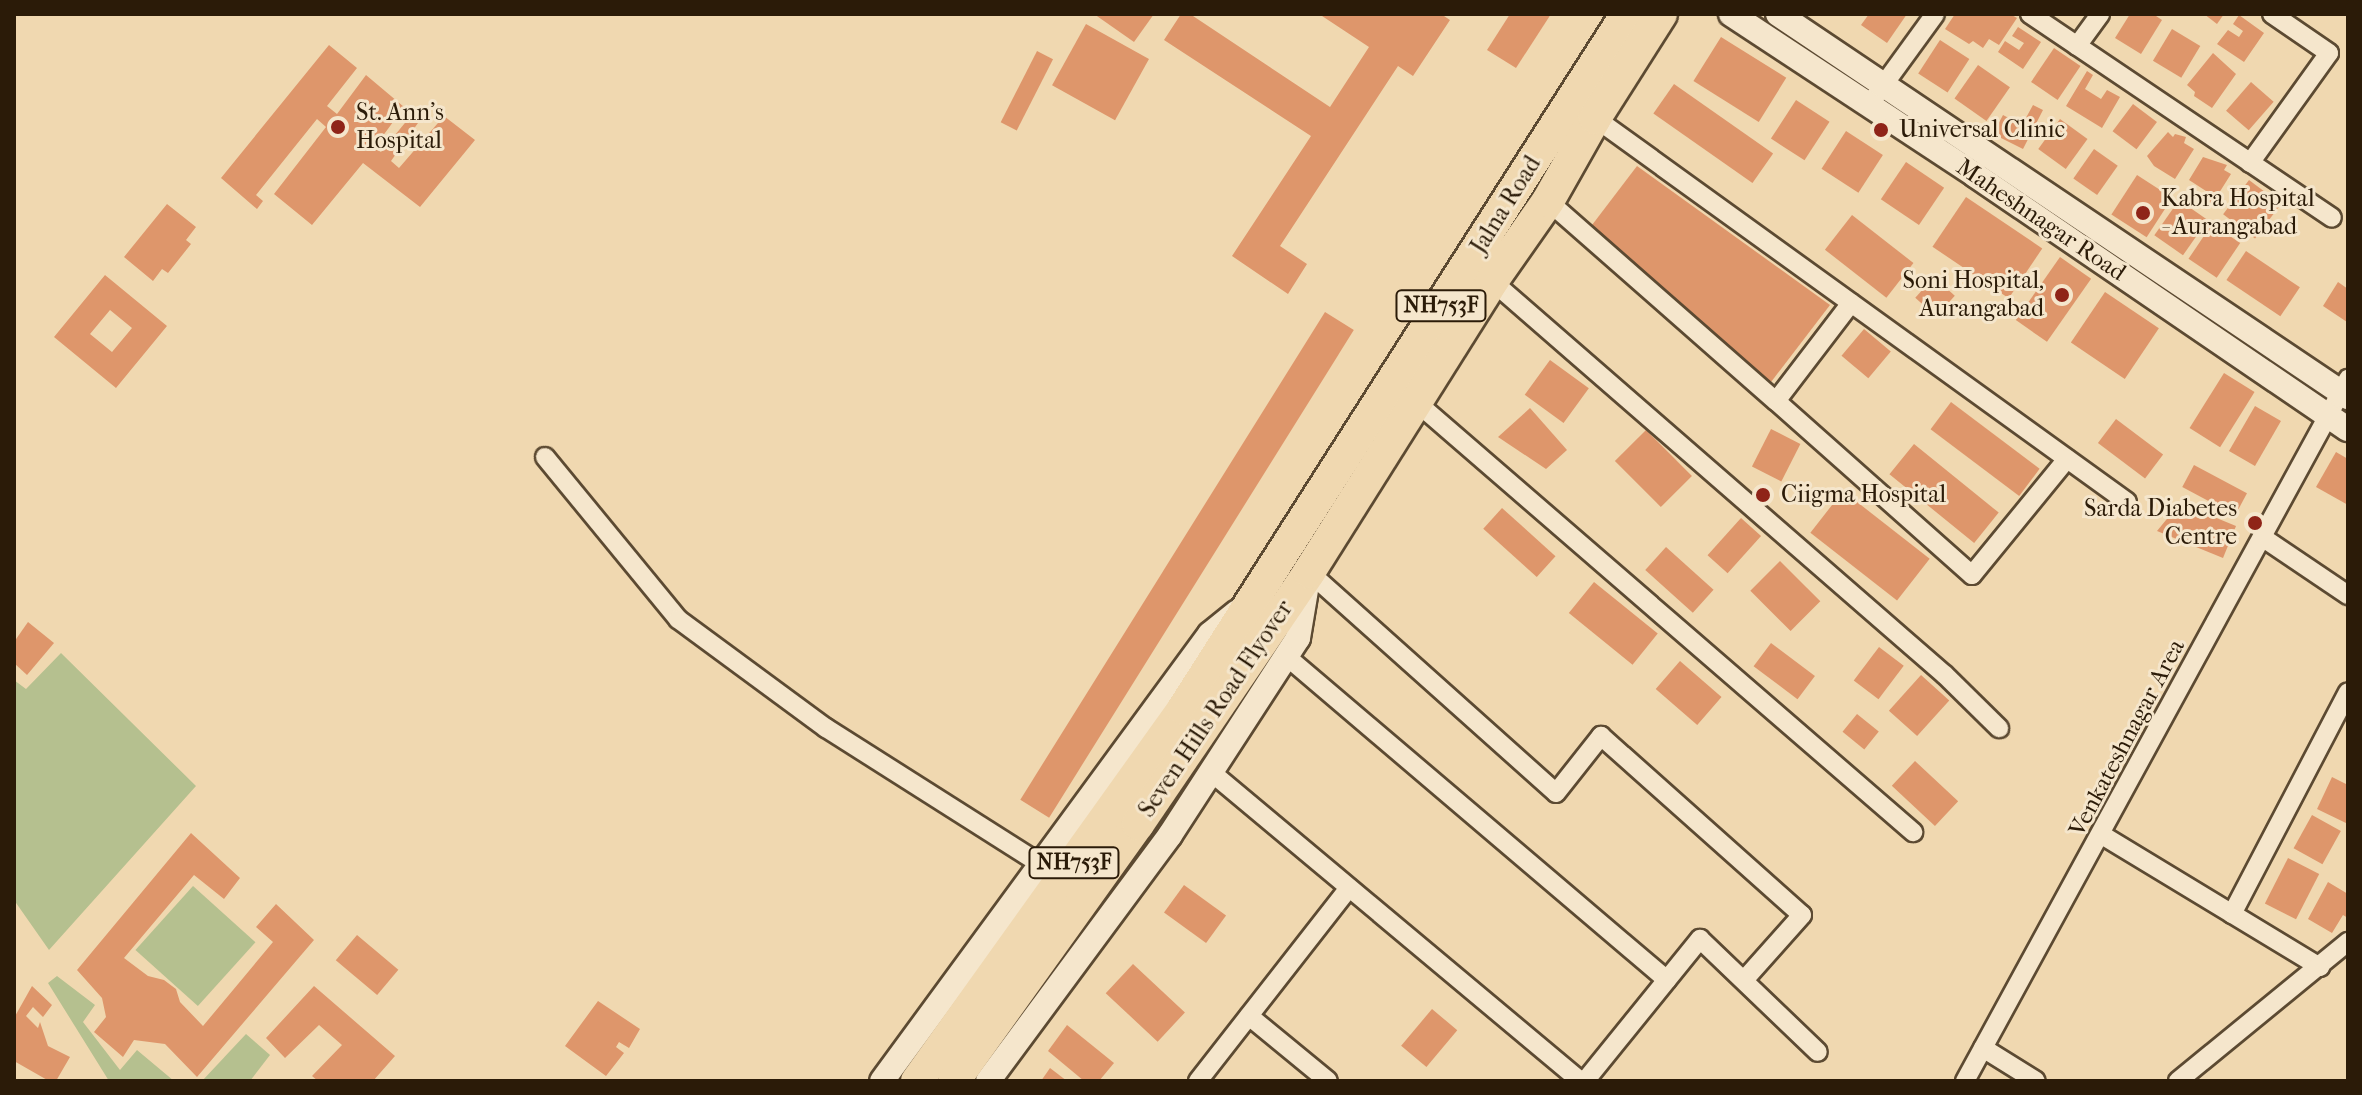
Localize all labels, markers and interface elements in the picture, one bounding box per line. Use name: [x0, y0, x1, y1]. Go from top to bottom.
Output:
place label: St. Ann's Hospital: [356, 99, 444, 155]
marker: St. Ann's Hospital: [327, 116, 349, 138]
place label: Universal Clinic: [1899, 116, 2065, 144]
marker: Universal Clinic: [1870, 119, 1892, 141]
street label: Jalna Road: [1465, 151, 1547, 259]
street label: Maheshnagar Road: [1951, 153, 2131, 287]
place label: Kabra Hospital - Aurangabad: [2161, 185, 2315, 241]
marker: Kabra Hospital - Aurangabad: [2132, 202, 2154, 224]
place label: Soni Hospital, Aurangabad: [1903, 267, 2044, 323]
marker: Soni Hospital, Aurangabad: [2051, 284, 2073, 306]
road number: NH753F: [1395, 288, 1487, 324]
place label: Ciigma Hospital: [1781, 481, 1946, 509]
marker: Ciigma Hospital: [1752, 484, 1774, 506]
place label: Sarda Diabetes Centre: [2084, 495, 2237, 551]
marker: Sarda Diabetes Centre: [2244, 512, 2266, 534]
street label: Seven Hills Road Flyover: [1133, 595, 1299, 823]
street label: Venkateshnagar Area: [2063, 635, 2191, 841]
road number: NH753F: [1028, 845, 1120, 881]

